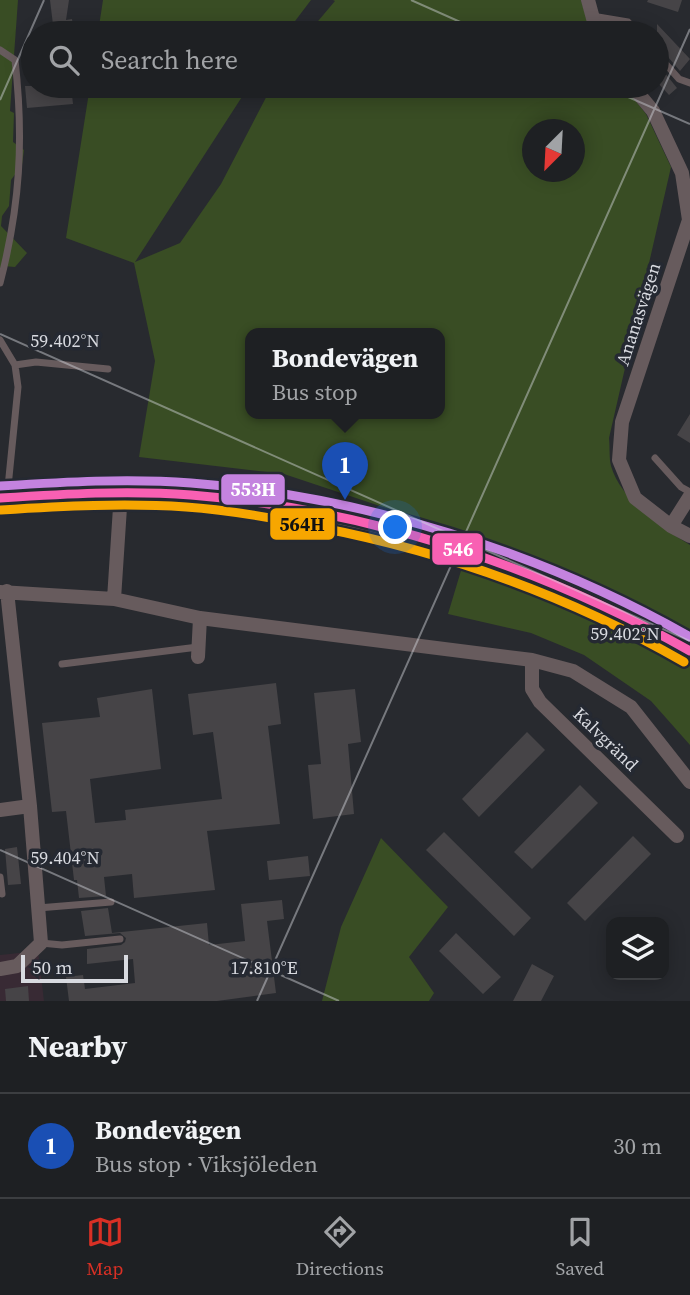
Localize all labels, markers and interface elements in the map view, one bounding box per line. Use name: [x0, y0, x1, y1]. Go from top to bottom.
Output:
search box: [21, 21, 669, 98]
icon: search: [45, 41, 83, 79]
text: Search here: [101, 42, 238, 78]
north arrow: [522, 119, 585, 182]
street label: Ananasvägen: [610, 259, 666, 369]
text: 59.402°N: [30, 328, 100, 353]
popup: [245, 328, 445, 419]
text: Bondevägen: [272, 340, 418, 376]
text: Bus stop: [272, 376, 358, 408]
pin: 1: [322, 442, 368, 500]
line badge: 553H: [220, 473, 286, 506]
text: 553H: [230, 476, 276, 502]
line badge: 564H: [269, 507, 336, 541]
your location: [378, 510, 412, 544]
text: 564H: [279, 511, 325, 537]
line badge: 546: [431, 532, 484, 566]
text: 546: [443, 536, 473, 562]
text: 59.402°N: [590, 621, 660, 646]
street label: Kalvgränd: [568, 702, 644, 776]
text: 59.404°N: [30, 845, 100, 870]
map controls: [606, 917, 669, 980]
button: layers: [606, 917, 669, 980]
scale bar: [21, 952, 128, 984]
text: 50 m: [32, 954, 73, 980]
text: 17.810°E: [230, 955, 298, 980]
text: Nearby: [28, 1026, 127, 1067]
text: Bondevägen: [95, 1112, 242, 1148]
text: 1: [45, 1130, 57, 1162]
text: 30 m: [613, 1130, 662, 1162]
text: Bus stop · Viksjöleden: [95, 1148, 318, 1180]
tab: Map: [86, 1213, 124, 1281]
tab: Directions: [296, 1213, 384, 1281]
tab: Saved: [555, 1213, 604, 1281]

